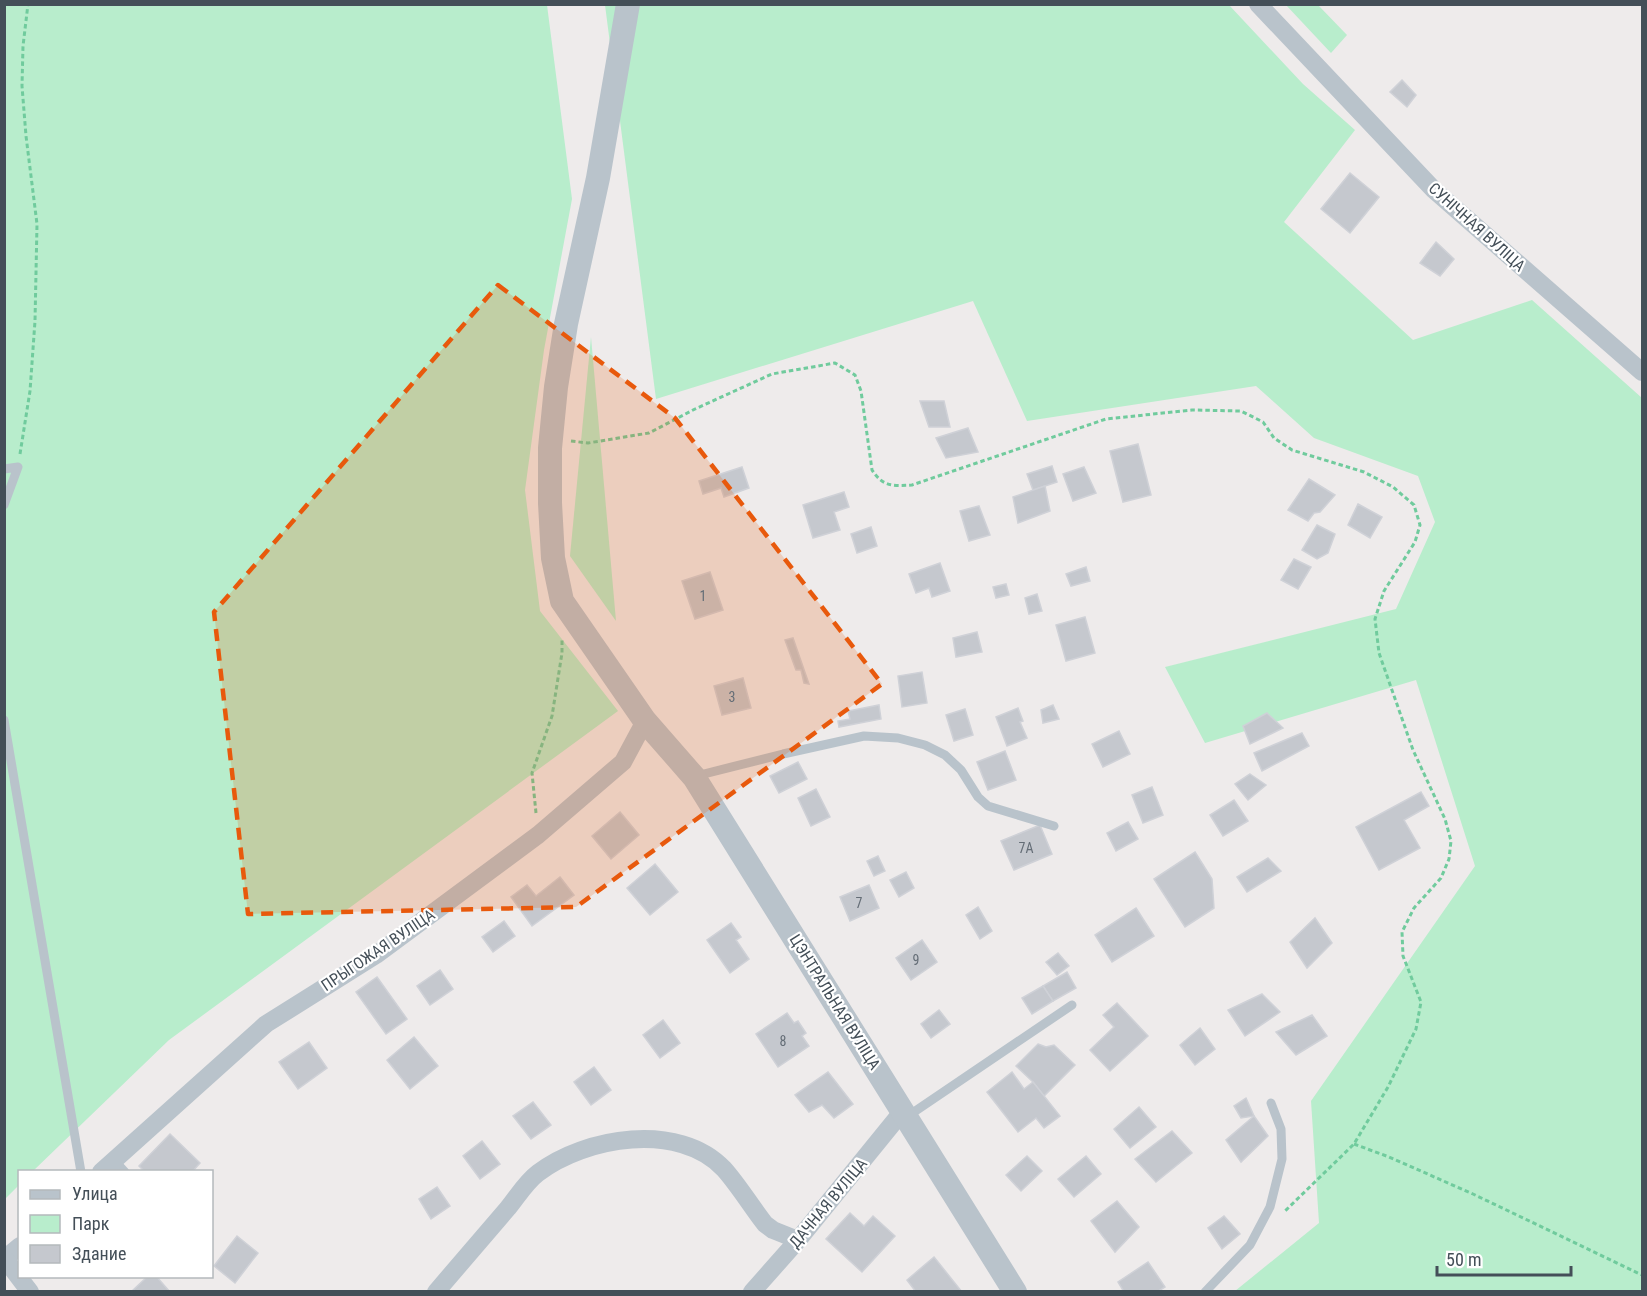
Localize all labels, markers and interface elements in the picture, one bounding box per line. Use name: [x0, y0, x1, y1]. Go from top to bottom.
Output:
street label: СУНІЧНАЯ ВУЛІЦА: [1425, 179, 1529, 275]
house number: 1: [700, 588, 706, 604]
house number: 3: [729, 689, 735, 705]
house number: 7А: [1019, 840, 1033, 856]
house number: 7: [856, 895, 863, 911]
street label: ПРЫГОЖАЯ ВУЛІЦА: [318, 905, 438, 995]
street label: ЦЭНТРАЛЬНАЯ ВУЛІЦА: [786, 931, 884, 1073]
house number: 9: [913, 952, 919, 968]
house number: 8: [780, 1033, 787, 1049]
street label: ДАЧНАЯ ВУЛІЦА: [785, 1154, 871, 1252]
legend: [18, 1170, 213, 1278]
text: Улица: [72, 1183, 118, 1204]
text: Парк: [72, 1213, 110, 1234]
scale bar: [1437, 1239, 1570, 1277]
text: Здание: [72, 1243, 126, 1264]
text: 50 m: [1446, 1249, 1481, 1270]

